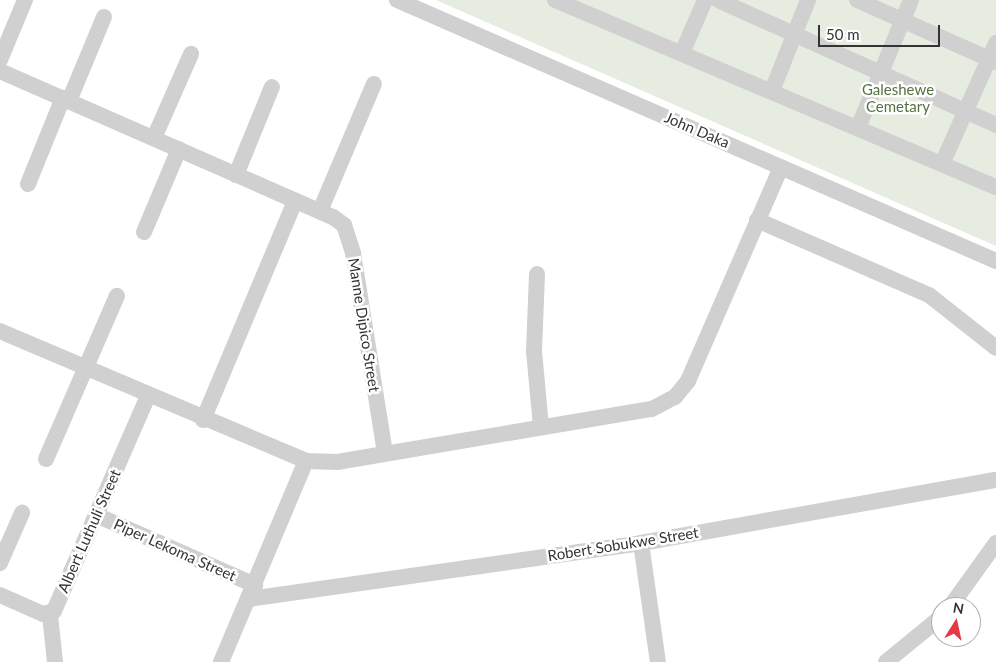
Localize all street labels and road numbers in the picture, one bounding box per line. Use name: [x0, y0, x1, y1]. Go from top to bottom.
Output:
street label: John Daka: [662, 108, 732, 152]
street label: Manne Dipico Street: [345, 257, 383, 393]
street label: Albert Luthuli Street: [54, 467, 124, 595]
street label: Piper Lekoma Street: [111, 515, 239, 585]
street label: Robert Sobukwe Street: [546, 523, 700, 565]

